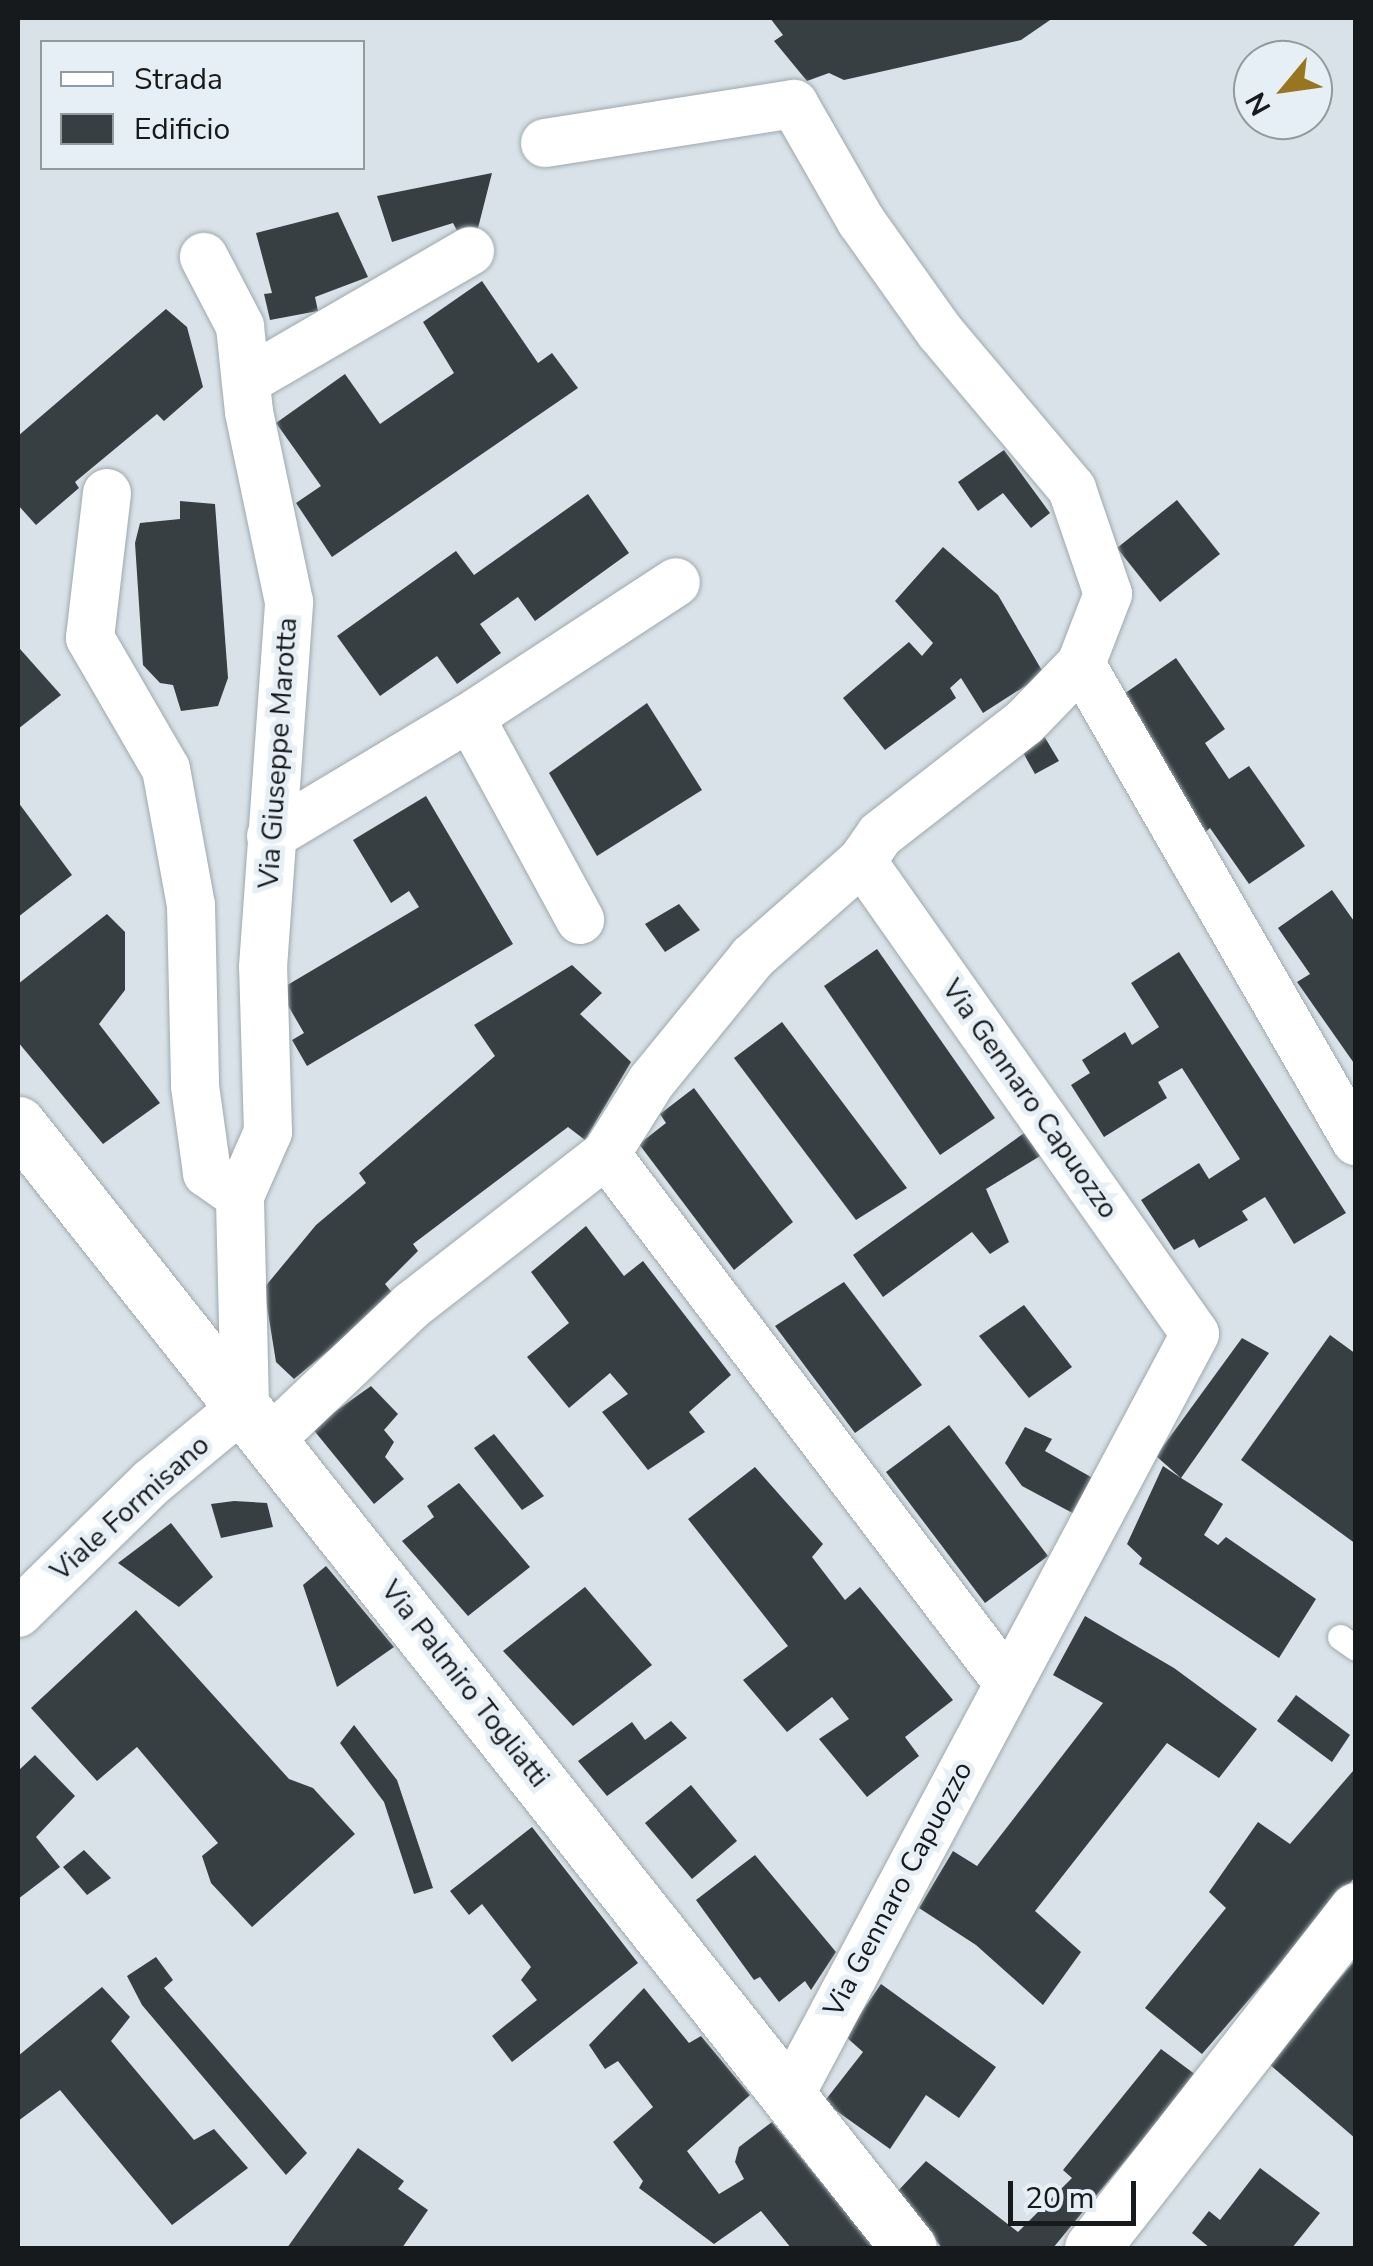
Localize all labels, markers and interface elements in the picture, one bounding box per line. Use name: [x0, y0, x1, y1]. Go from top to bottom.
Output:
legend: [40, 40, 365, 170]
north arrow: [1233, 40, 1333, 140]
text: Strada: [134, 59, 223, 100]
text: N: [1237, 85, 1280, 122]
text: Edificio: [134, 109, 230, 150]
street label: Via Giuseppe Marotta: [252, 616, 304, 890]
street label: Via Gennaro Capuozzo: [935, 973, 1125, 1225]
street label: Viale Formisano: [44, 1428, 216, 1588]
street label: Via Palmiro Togliatti: [374, 1574, 556, 1794]
street label: Via Gennaro Capuozzo: [816, 1756, 980, 2022]
scale bar: [1013, 2161, 1140, 2223]
text: 20 m: [1025, 2178, 1094, 2219]

